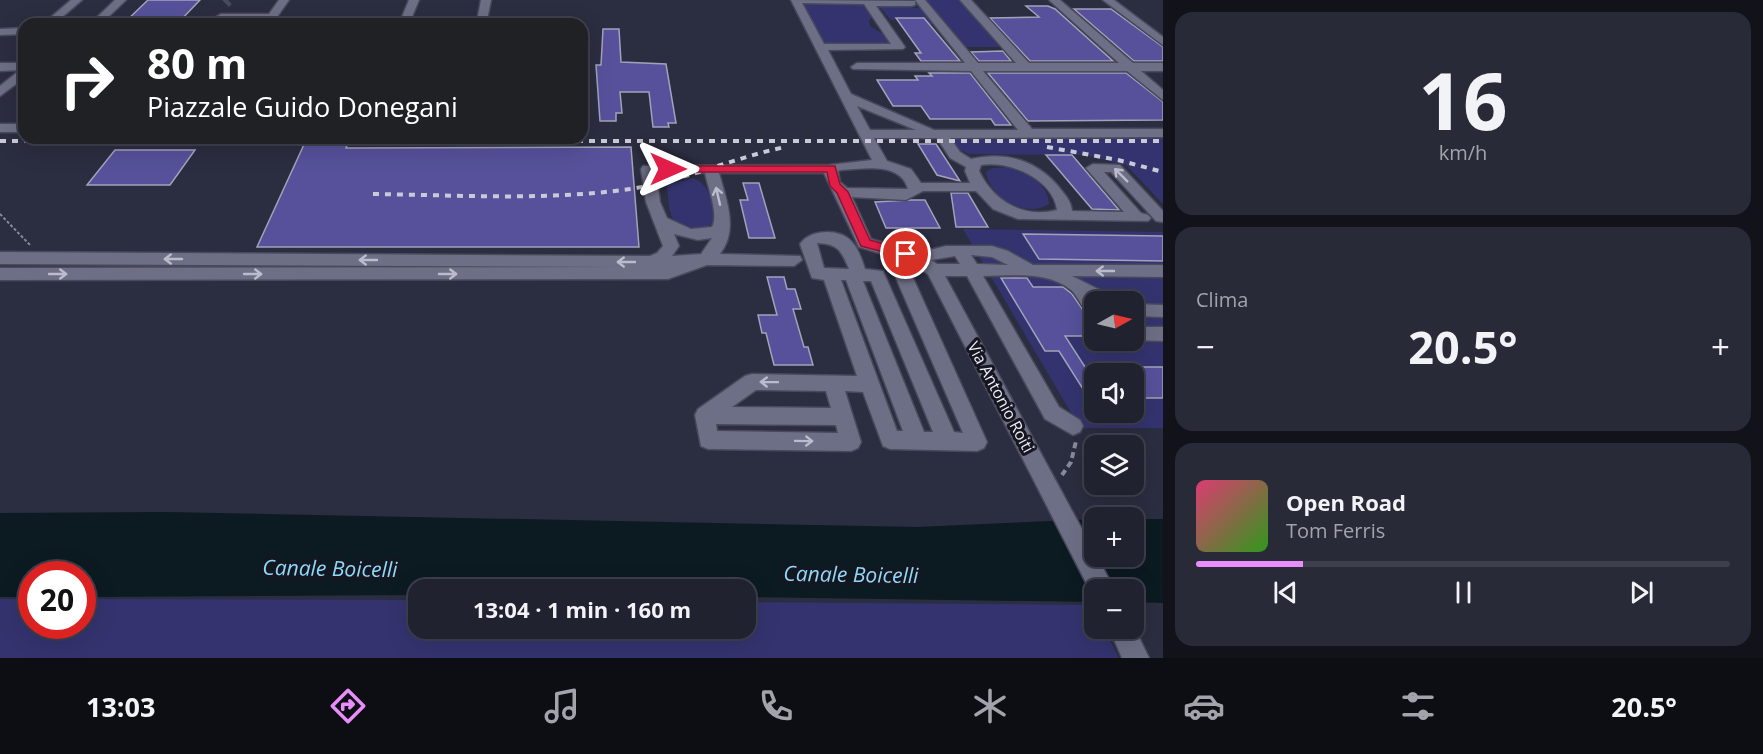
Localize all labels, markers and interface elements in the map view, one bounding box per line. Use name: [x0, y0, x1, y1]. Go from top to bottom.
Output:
text: 80 m: [147, 34, 247, 91]
icon: right: [48, 42, 126, 120]
text: 16: [1418, 47, 1508, 153]
text: Piazzale Guido Donegani: [147, 88, 458, 125]
position arrow: [636, 137, 700, 201]
text: km/h: [1439, 139, 1487, 166]
one-way arrow: [1114, 168, 1129, 183]
one-way arrow: [711, 187, 723, 206]
pin: [880, 228, 931, 279]
icon: arrive: [889, 237, 922, 270]
one-way arrow: [163, 253, 183, 265]
one-way arrow: [358, 254, 378, 266]
one-way arrow: [616, 256, 636, 267]
one-way arrow: [1095, 265, 1115, 277]
one-way arrow: [48, 268, 68, 280]
one-way arrow: [243, 268, 263, 280]
one-way arrow: [438, 268, 458, 280]
text: Clima: [1196, 286, 1248, 313]
north arrow: [1084, 291, 1144, 351]
map controls: [1084, 291, 1144, 639]
text: 20.5°: [1408, 316, 1518, 377]
text: −: [1196, 324, 1215, 369]
text: +: [1711, 324, 1730, 369]
street label: Via Antonio Roiti: [962, 338, 1040, 456]
button: sound: [1084, 363, 1144, 423]
one-way arrow: [760, 376, 780, 388]
one-way arrow: [793, 435, 813, 447]
button: layers: [1084, 435, 1144, 495]
text: Open Road: [1286, 487, 1406, 517]
button: +: [1084, 507, 1144, 567]
text: Tom Ferris: [1286, 517, 1385, 544]
water label: Canale Boicelli: [262, 553, 398, 583]
water label: Canale Boicelli: [783, 559, 919, 589]
speed limit sign: 20: [18, 561, 96, 639]
icon: previous: [1269, 576, 1302, 609]
icon: pause: [1447, 576, 1480, 609]
icon: next: [1625, 576, 1658, 609]
button: −: [1084, 579, 1144, 639]
text: 13:04 · 1 min · 160 m: [473, 594, 691, 624]
icon: directions: [327, 685, 369, 727]
icon: music: [541, 685, 583, 727]
icon: phone: [755, 685, 797, 727]
icon: climate: [969, 685, 1011, 727]
icon: car: [1183, 685, 1225, 727]
icon: filters: [1397, 685, 1439, 727]
text: 13:03: [86, 688, 155, 725]
text: 20.5°: [1611, 688, 1677, 725]

